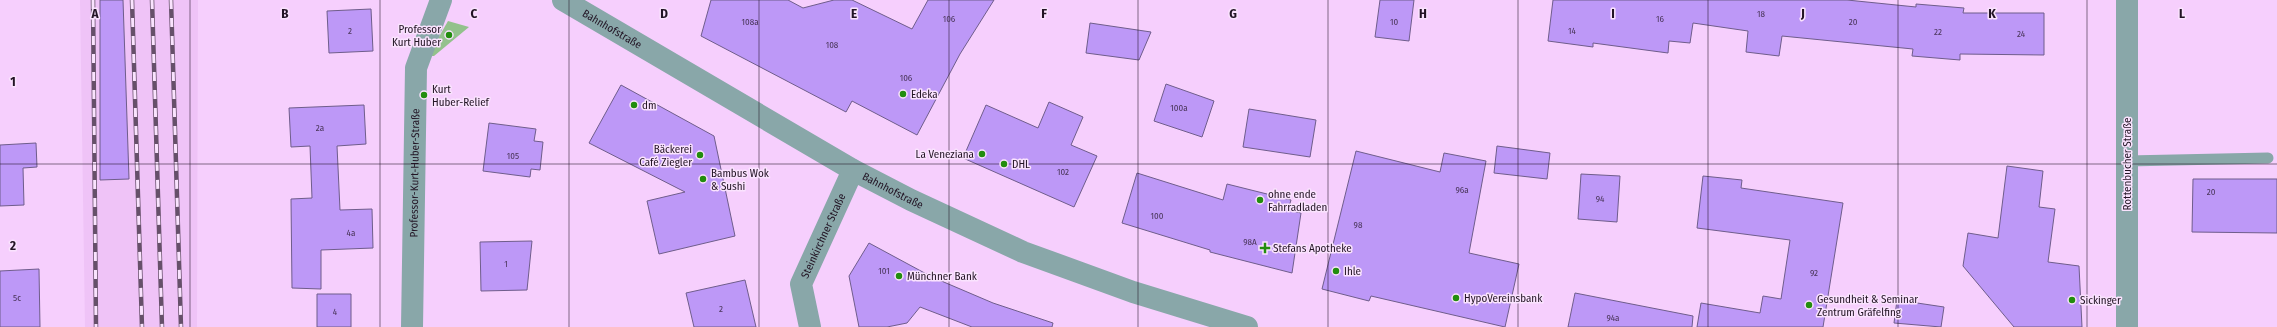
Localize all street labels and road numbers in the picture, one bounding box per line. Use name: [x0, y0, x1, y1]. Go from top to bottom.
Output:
street label: Bahnhofstraße: [580, 7, 644, 52]
street label: Professor-Kurt-Huber-Straße: [407, 108, 422, 238]
street label: Rottenbucher Straße: [2121, 117, 2134, 211]
street label: Bahnhofstraße: [860, 170, 925, 212]
street label: Steinkirchner Straße: [798, 191, 848, 280]

